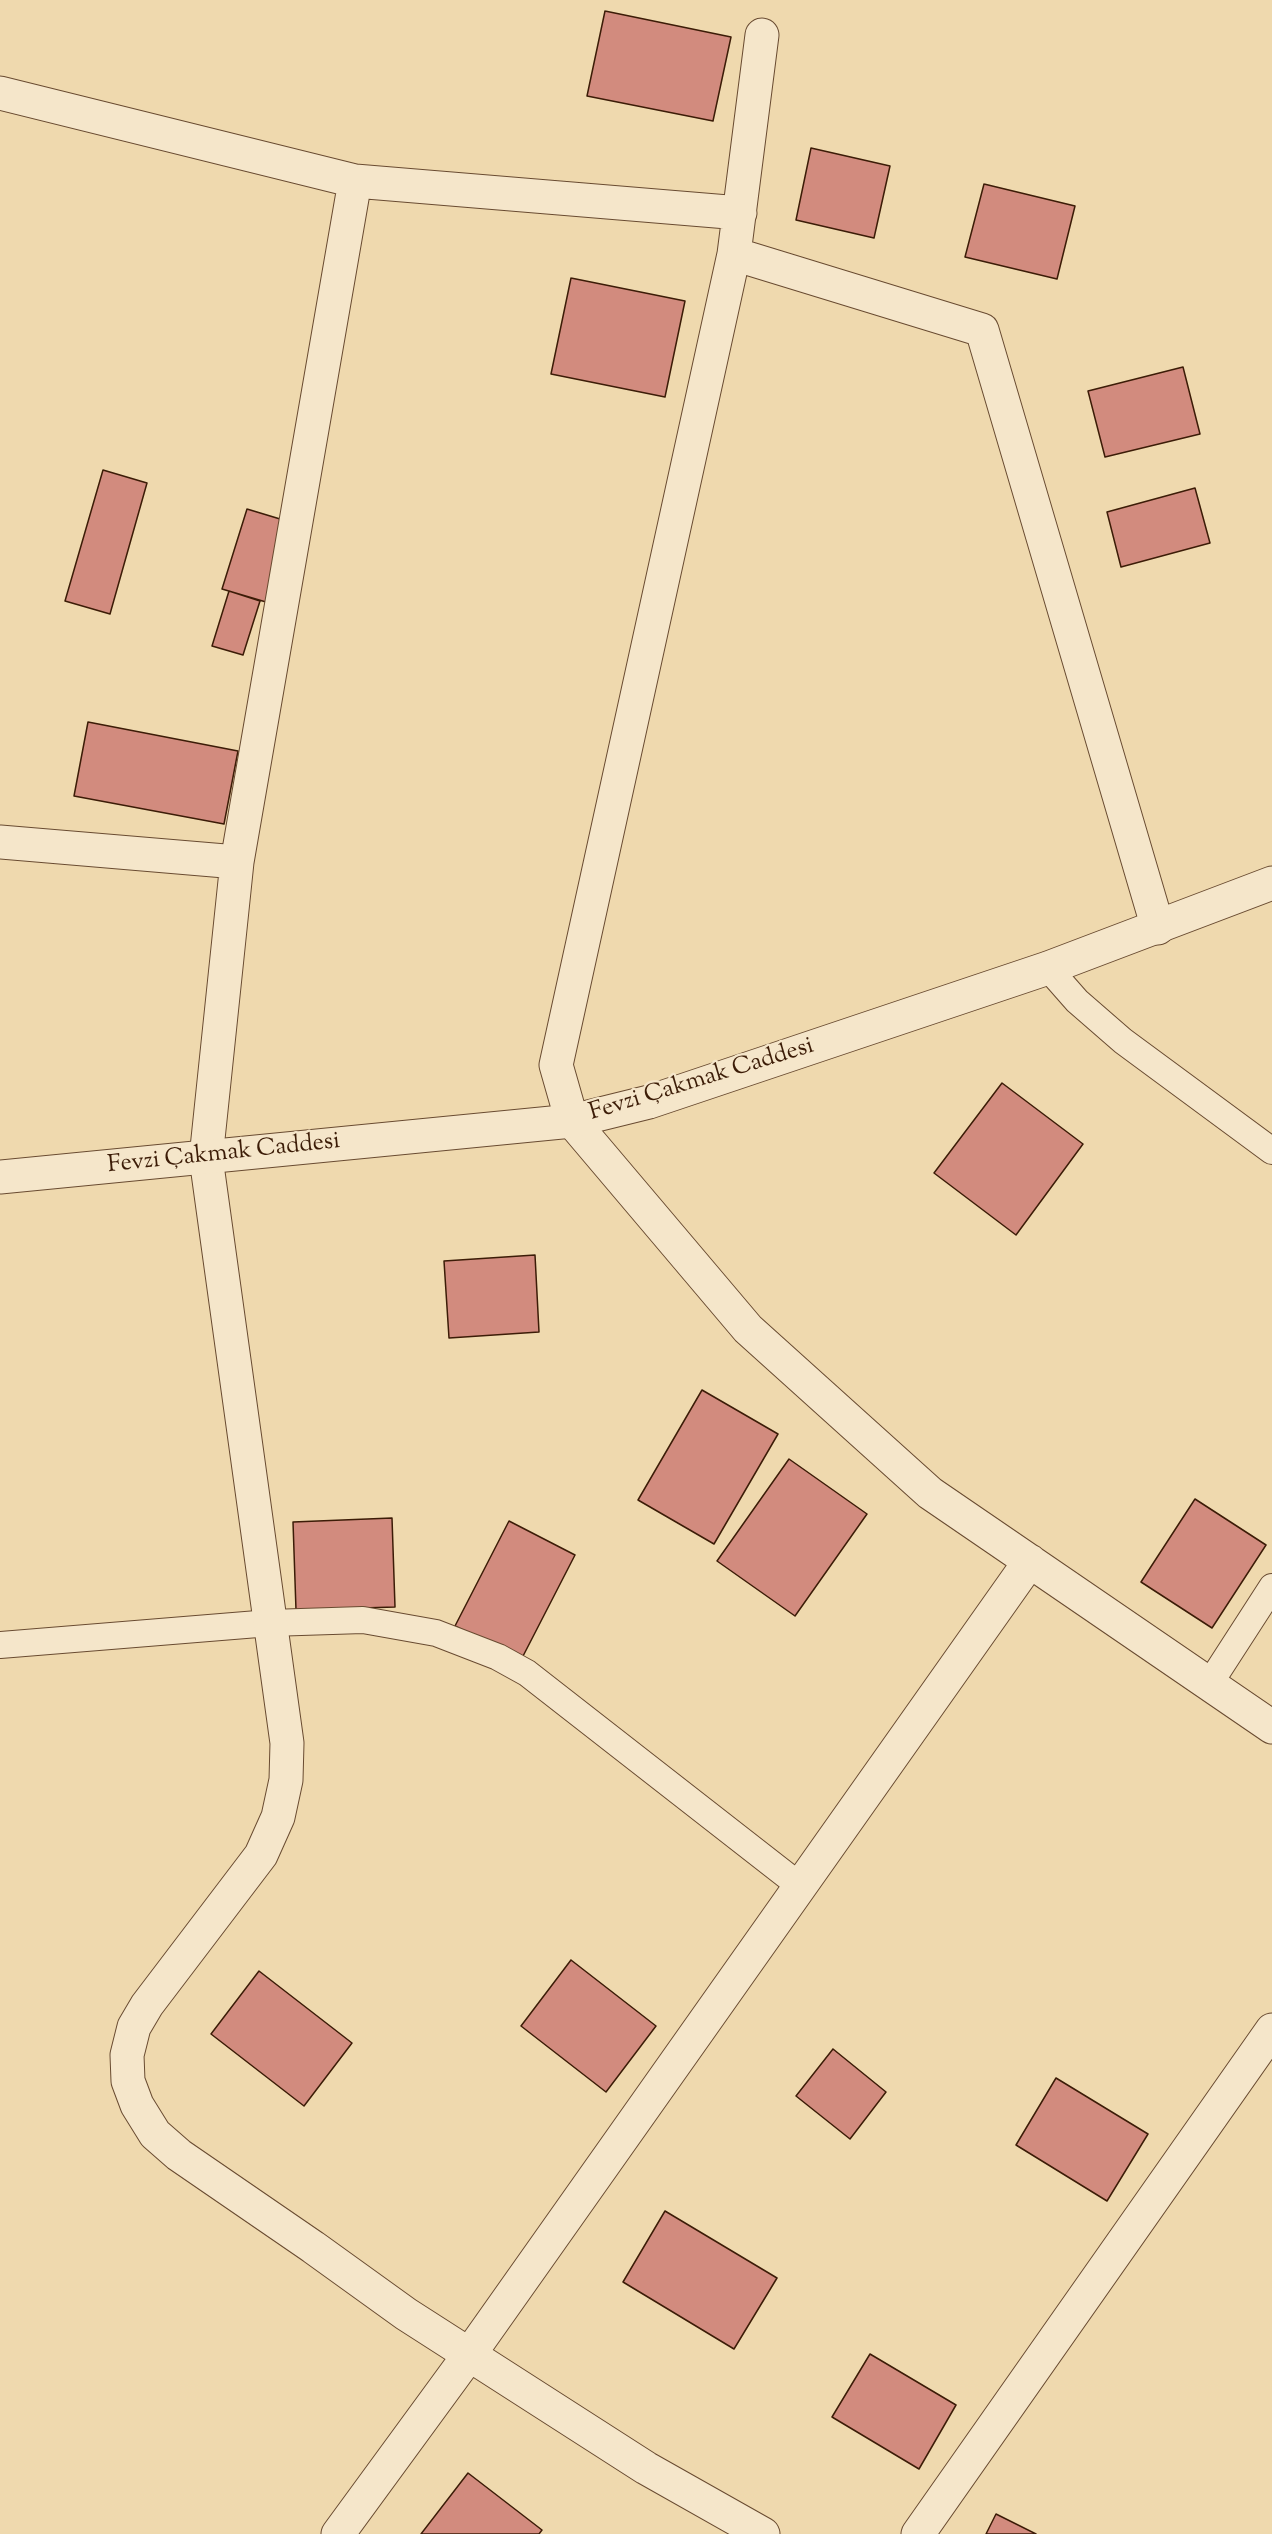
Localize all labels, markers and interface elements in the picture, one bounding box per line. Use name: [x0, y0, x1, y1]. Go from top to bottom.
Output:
street label: Fevzi Çakmak Caddesi: [586, 1033, 818, 1129]
street label: Fevzi Çakmak Caddesi: [106, 1128, 342, 1182]

